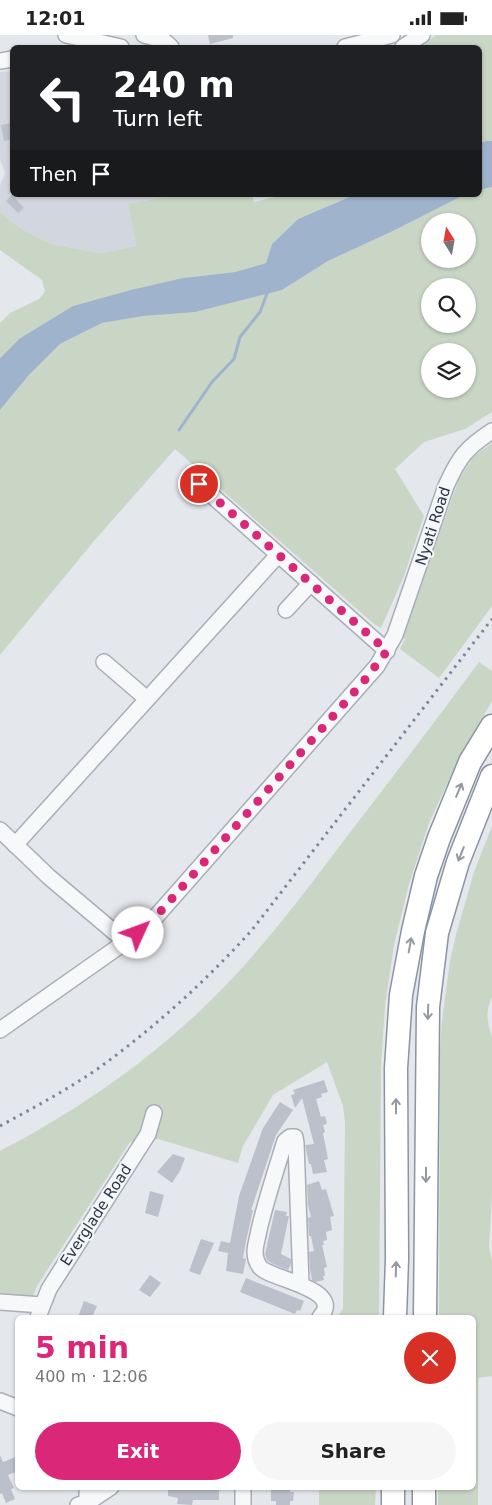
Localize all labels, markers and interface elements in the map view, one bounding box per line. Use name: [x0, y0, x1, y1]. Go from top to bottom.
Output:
text: 12:01: [25, 7, 85, 29]
icon: left: [30, 65, 95, 130]
text: 240 m: [113, 65, 235, 105]
text: Turn left: [113, 106, 202, 131]
icon: arrive: [87, 160, 115, 188]
text: Then: [30, 163, 77, 185]
north arrow: [421, 213, 476, 267]
map controls: [421, 213, 476, 398]
button: search: [421, 278, 476, 333]
button: layers: [421, 343, 476, 398]
pin: [178, 463, 220, 505]
icon: arrive: [185, 470, 213, 498]
street label: Nyati Road: [412, 484, 454, 568]
one-way arrow: [455, 783, 464, 798]
one-way arrow: [456, 846, 465, 861]
position arrow: [111, 906, 163, 958]
one-way arrow: [406, 937, 416, 953]
one-way arrow: [423, 1004, 433, 1020]
one-way arrow: [391, 1099, 401, 1115]
street label: Everglade Road: [56, 1161, 136, 1269]
one-way arrow: [422, 1166, 431, 1182]
one-way arrow: [392, 1261, 401, 1277]
text: 5 min: [35, 1330, 129, 1365]
button: close: [404, 1332, 456, 1384]
text: 400 m · 12:06: [35, 1367, 148, 1386]
button: Exit: [35, 1422, 241, 1480]
button: Share: [251, 1422, 456, 1480]

